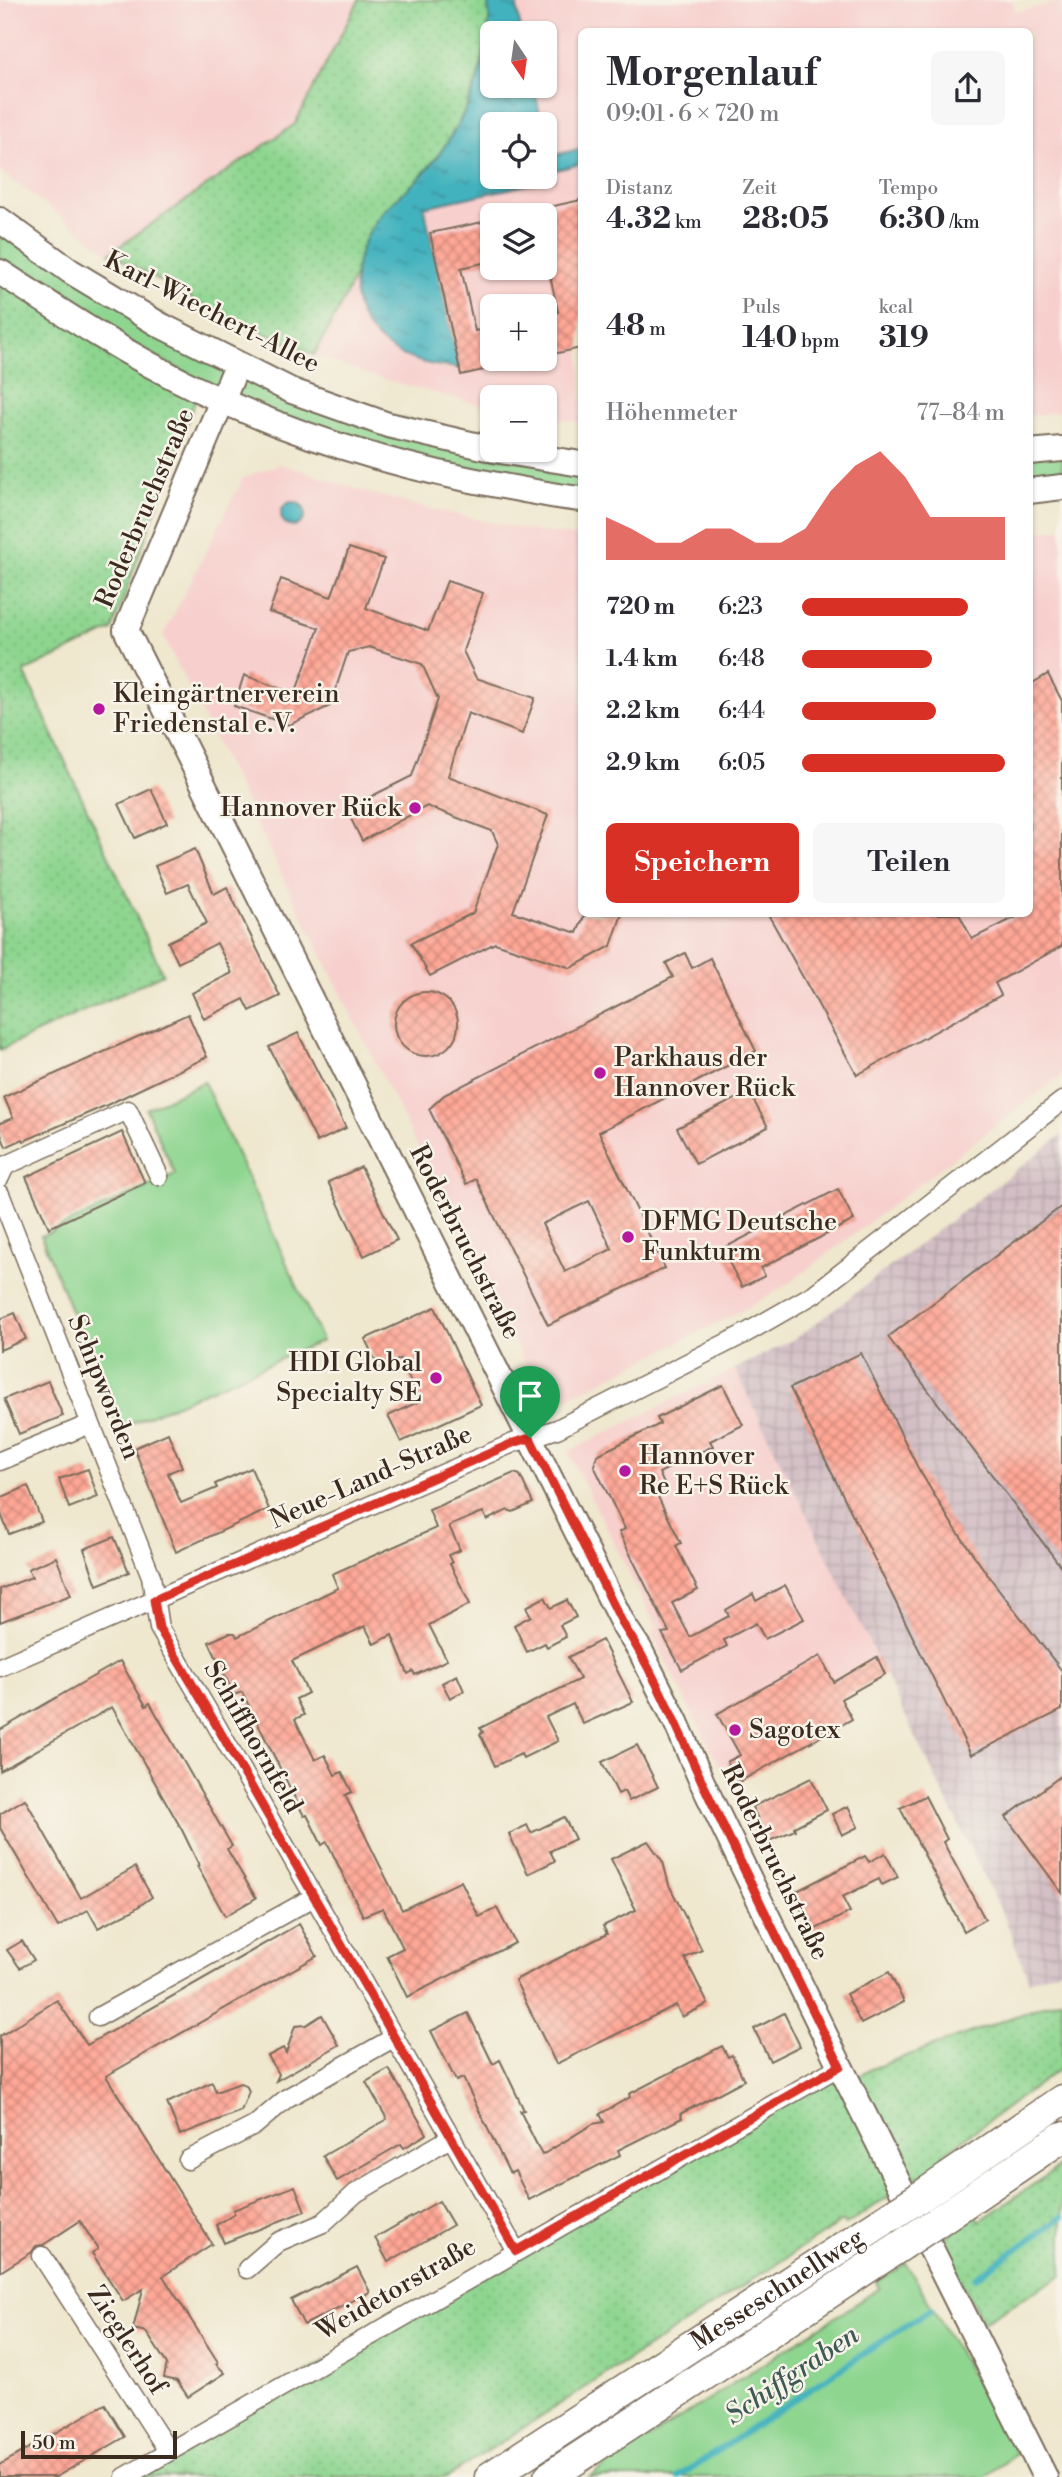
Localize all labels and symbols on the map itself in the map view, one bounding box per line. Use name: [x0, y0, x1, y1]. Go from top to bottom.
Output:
north arrow: [480, 21, 556, 98]
street label: Karl-Wiechert-Allee: [99, 244, 325, 380]
street label: Roderbruchstraße: [88, 403, 202, 613]
place label: Kleingärtnerverein Friedenstal e.V.: [113, 678, 339, 740]
marker: Kleingärtnerverein Friedenstal e.V.: [91, 701, 107, 717]
place label: Hannover Rück: [220, 792, 402, 824]
marker: Hannover Rück: [407, 800, 423, 816]
place label: Parkhaus der Hannover Rück: [614, 1042, 796, 1104]
marker: Parkhaus der Hannover Rück: [592, 1065, 608, 1081]
street label: Roderbruchstraße: [402, 1139, 528, 1345]
place label: DFMG Deutsche Funkturm: [642, 1206, 837, 1268]
marker: DFMG Deutsche Funkturm: [620, 1229, 636, 1245]
street label: Schipworden: [60, 1310, 148, 1464]
place label: HDI Global Specialty SE: [276, 1347, 422, 1409]
pin: [500, 1366, 560, 1438]
marker: HDI Global Specialty SE: [428, 1370, 444, 1386]
street label: Neue-Land-Straße: [265, 1418, 477, 1536]
place label: Hannover Re E+S Rück: [639, 1440, 789, 1502]
marker: Hannover Re E+S Rück: [617, 1463, 633, 1479]
street label: Schiffhornfeld: [197, 1655, 310, 1819]
place label: Sagotex: [749, 1714, 841, 1746]
marker: Sagotex: [727, 1722, 743, 1738]
street label: Roderbruchstraße: [714, 1759, 836, 1965]
street label: Messeschnellweg: [685, 2221, 870, 2358]
street label: Weidetorstraße: [310, 2230, 482, 2348]
street label: Zieglerhof: [80, 2280, 175, 2402]
water label: Schiffgraben: [718, 2317, 866, 2433]
scale bar: [21, 2428, 177, 2460]

